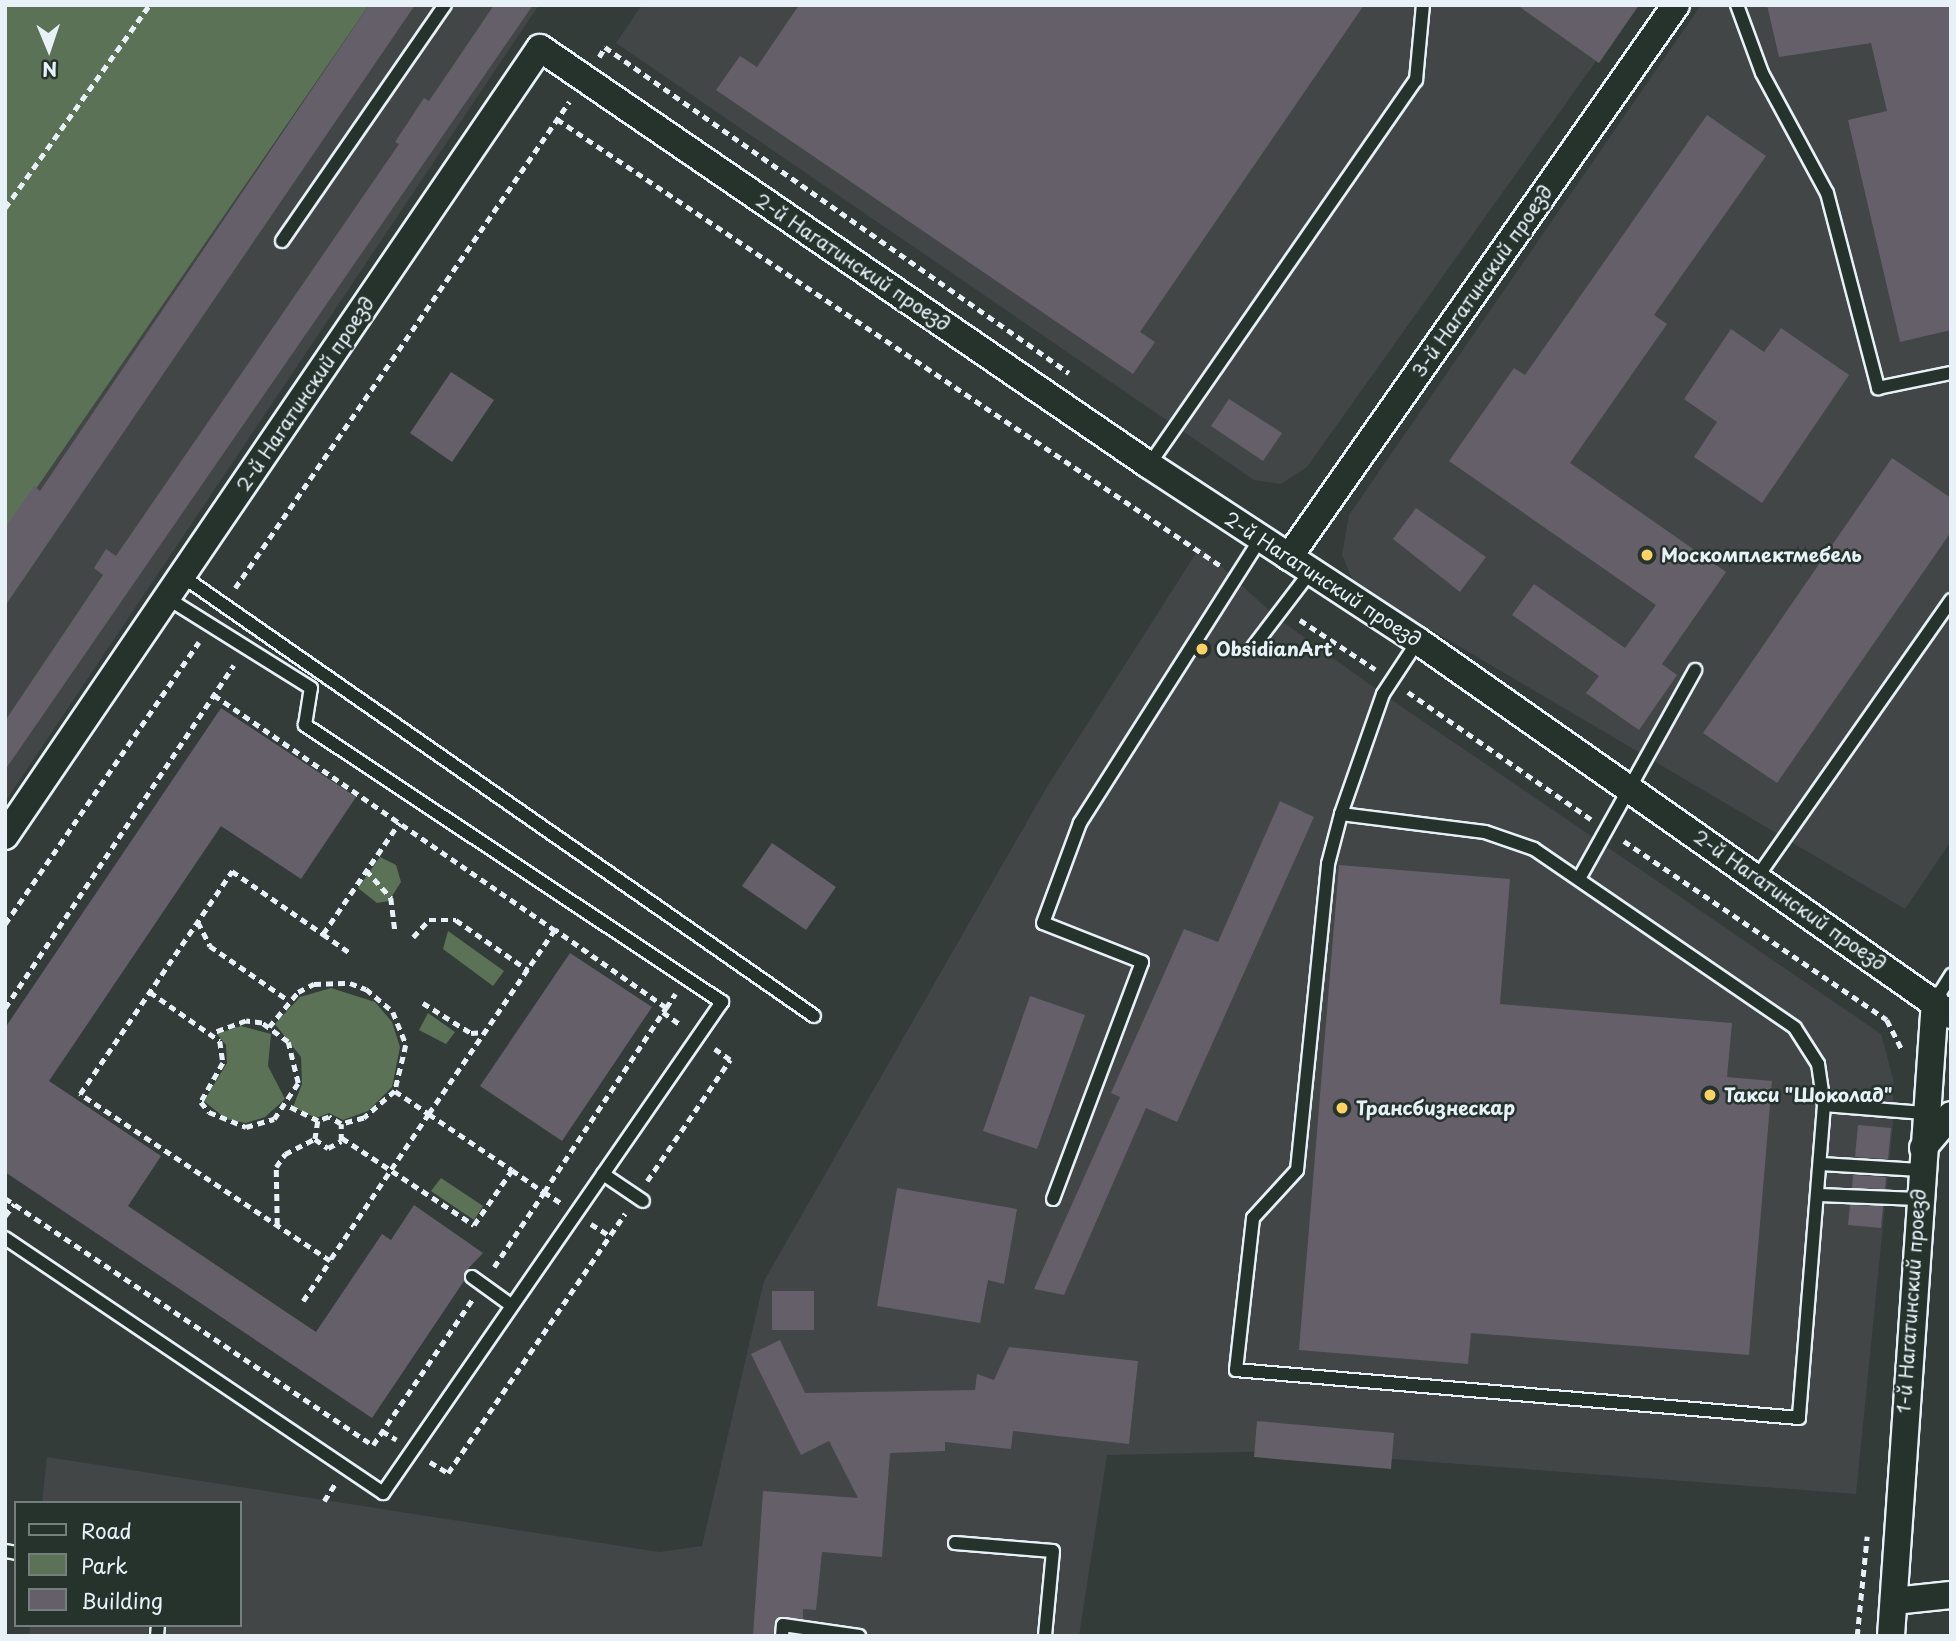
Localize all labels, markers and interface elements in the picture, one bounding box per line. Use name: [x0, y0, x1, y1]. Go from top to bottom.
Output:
north arrow: [14, 14, 84, 84]
text: N: [42, 56, 58, 84]
street label: 3-й Нагатинский проезд: [1407, 181, 1557, 381]
street label: 2-й Нагатинский проезд: [751, 188, 955, 336]
street label: 2-й Нагатинский проезд: [231, 292, 379, 496]
street label: 2-й Нагатинский проезд: [1220, 507, 1426, 651]
place label: Москомплектмебель: [1661, 544, 1862, 566]
marker: Москомплектмебель: [1639, 547, 1655, 563]
place label: ObsidianArt: [1216, 638, 1333, 660]
marker: ObsidianArt: [1194, 641, 1210, 657]
street label: 2-й Нагатинский проезд: [1689, 825, 1891, 975]
place label: Такси "Шоколад": [1724, 1084, 1894, 1106]
marker: Такси "Шоколад": [1702, 1087, 1718, 1103]
place label: Трансбизнескар: [1356, 1097, 1515, 1119]
marker: Трансбизнескар: [1334, 1100, 1350, 1116]
street label: 1-й Нагатинский проезд: [1892, 1188, 1930, 1414]
legend: [14, 1501, 242, 1627]
text: Road: [81, 1514, 132, 1546]
text: Park: [81, 1549, 128, 1581]
text: Building: [81, 1584, 163, 1616]

